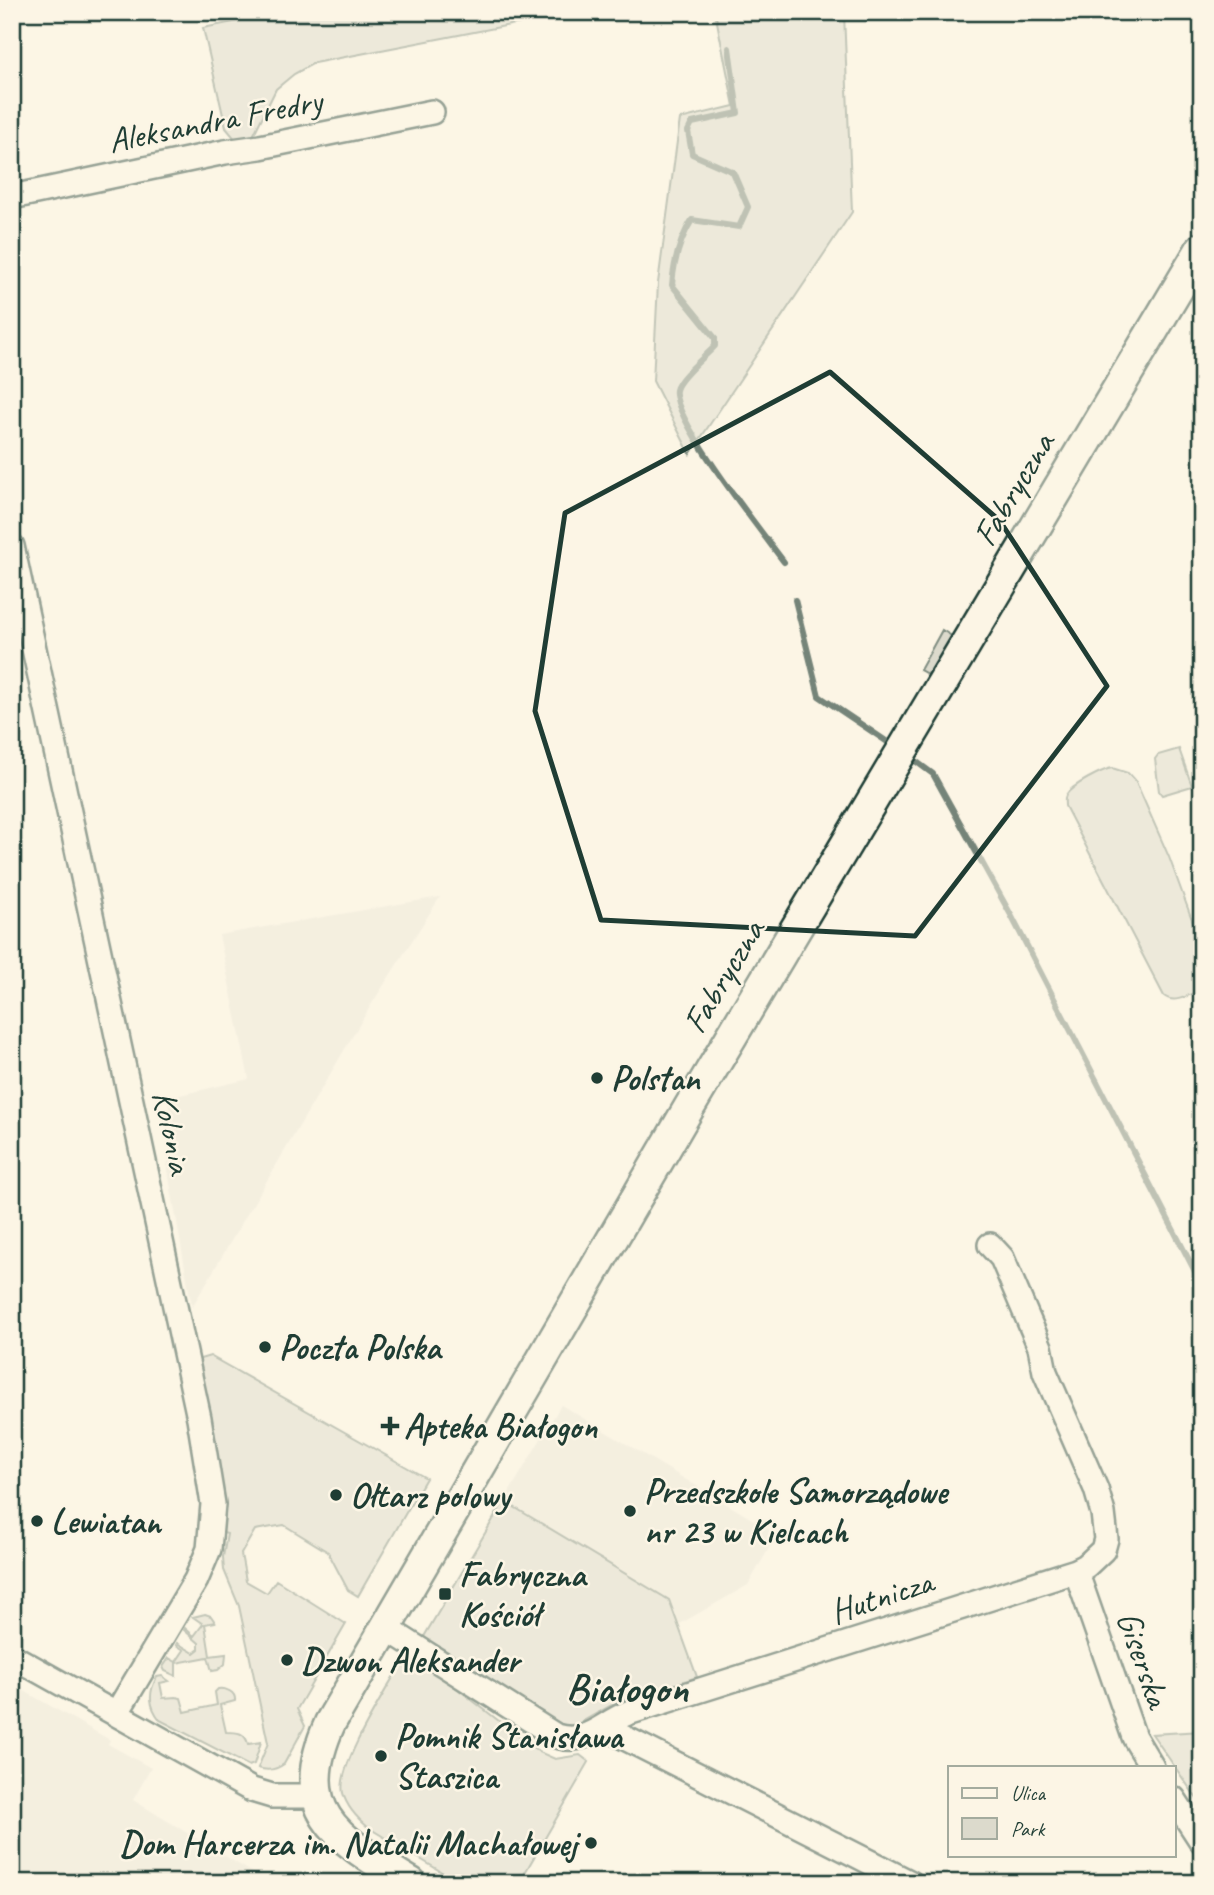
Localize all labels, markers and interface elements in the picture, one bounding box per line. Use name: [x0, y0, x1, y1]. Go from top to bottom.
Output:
street label: Aleksandra Fredry: [105, 77, 329, 163]
street label: Fabryczna: [962, 422, 1066, 554]
street label: Fabryczna: [672, 909, 776, 1041]
place label: Polstan: [611, 1056, 700, 1101]
marker: Polstan: [589, 1070, 605, 1086]
street label: Kolonia: [142, 1086, 204, 1180]
place label: Poczta Polska: [279, 1325, 444, 1370]
marker: Poczta Polska: [257, 1339, 273, 1355]
place label: Apteka Białogon: [404, 1404, 598, 1449]
marker: Apteka Białogon: [382, 1418, 398, 1434]
place label: Przedszkole Samorządowe nr 23 w Kielcach: [644, 1469, 950, 1554]
place label: Ołtarz polowy: [350, 1473, 513, 1518]
marker: Ołtarz polowy: [328, 1487, 344, 1503]
place label: Lewiatan: [51, 1499, 162, 1544]
marker: Przedszkole Samorządowe nr 23 w Kielcach: [622, 1503, 638, 1519]
marker: Lewiatan: [29, 1513, 45, 1529]
place label: Fabryczna Kościół: [459, 1552, 589, 1637]
street label: Hutnicza: [824, 1558, 941, 1634]
marker: Fabryczna Kościół: [437, 1586, 453, 1602]
street label: Giserska: [1106, 1605, 1182, 1716]
place label: Dzwon Aleksander: [301, 1638, 523, 1683]
marker: Dzwon Aleksander: [279, 1652, 295, 1668]
district label: Białogon: [566, 1662, 689, 1715]
place label: Pomnik Stanisława Staszica: [395, 1714, 625, 1799]
marker: Pomnik Stanisława Staszica: [373, 1748, 389, 1764]
legend: [948, 1766, 1176, 1856]
text: Ulica: [1011, 1780, 1047, 1806]
text: Park: [1011, 1816, 1046, 1842]
place label: Dom Harcerza im. Natalii Machałowej: [120, 1821, 582, 1866]
marker: Dom Harcerza im. Natalii Machałowej: [583, 1835, 599, 1851]

